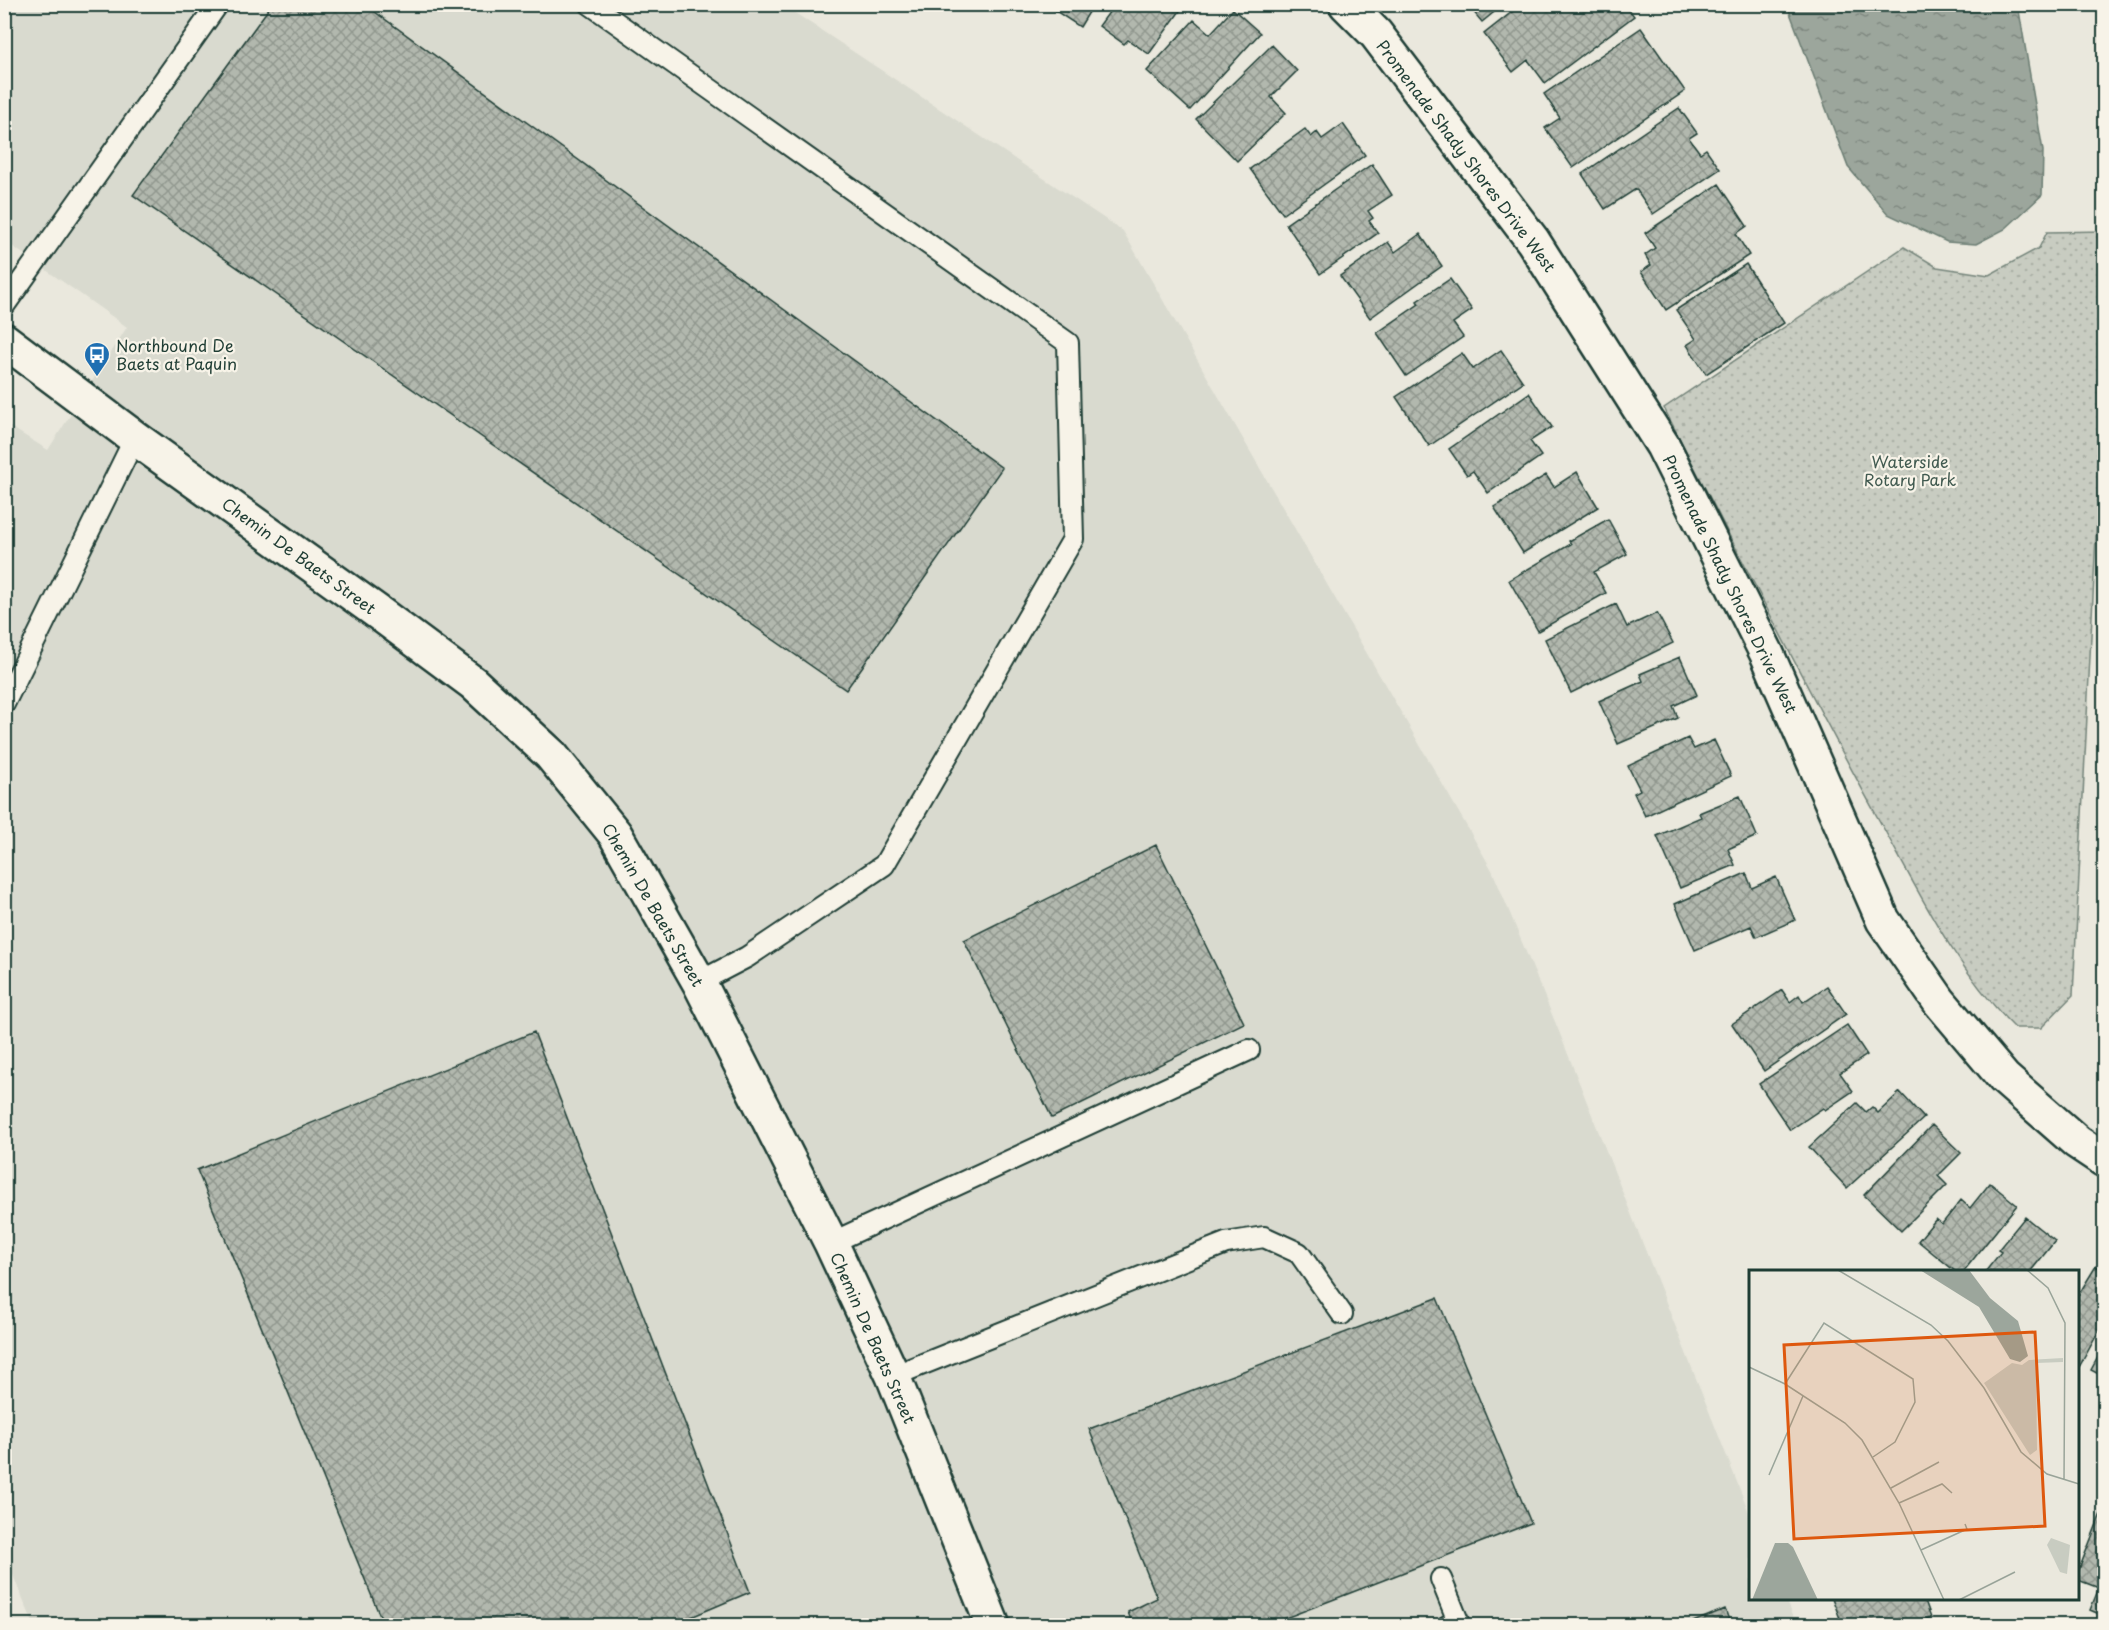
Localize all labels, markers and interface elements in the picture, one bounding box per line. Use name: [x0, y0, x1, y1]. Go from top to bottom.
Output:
street label: Promenade Shady Shores Drive West: [1371, 34, 1562, 277]
place label: Northbound De Baets at Paquin: [116, 333, 237, 375]
bus stop icon: Northbound De Baets at Paquin: [82, 340, 112, 378]
park label: Waterside Rotary Park: [1864, 449, 1957, 491]
street label: Promenade Shady Shores Drive West: [1658, 450, 1804, 717]
street label: Chemin De Baets Street: [218, 491, 382, 620]
street label: Chemin De Baets Street: [597, 818, 711, 991]
street label: Chemin De Baets Street: [825, 1248, 923, 1427]
inset map: [1749, 1270, 2079, 1600]

